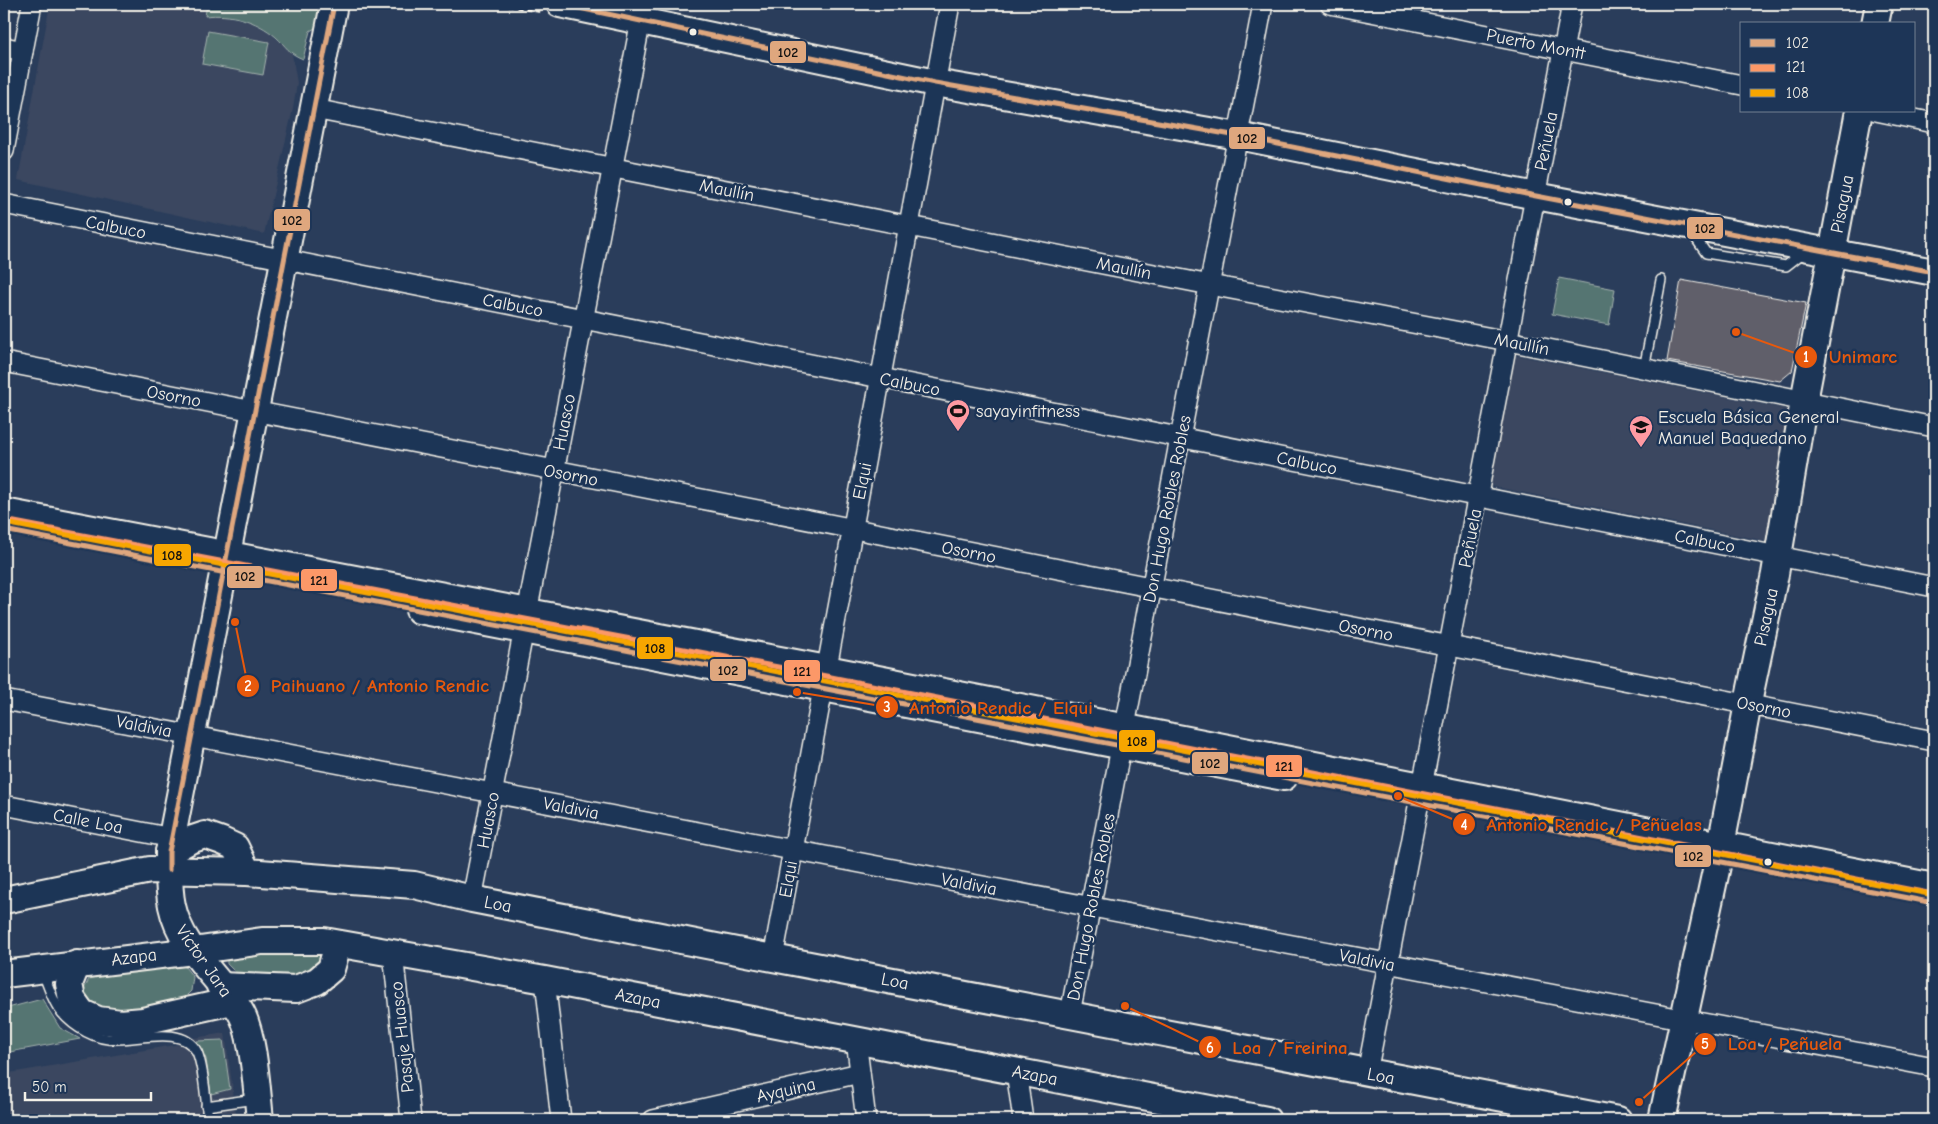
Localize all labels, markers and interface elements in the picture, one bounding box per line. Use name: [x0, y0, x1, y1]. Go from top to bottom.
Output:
legend: [1740, 22, 1916, 112]
street label: Puerto Montt: [1485, 25, 1588, 65]
unlabelled marker: [688, 27, 698, 37]
text: 102: [1786, 34, 1809, 52]
line badge: 102: [769, 40, 807, 64]
text: 102: [778, 44, 798, 61]
text: 121: [1786, 58, 1806, 76]
text: 108: [1786, 84, 1809, 102]
street label: Peñuela: [1530, 110, 1562, 172]
line badge: 102: [1228, 126, 1266, 150]
text: 102: [1237, 130, 1257, 147]
street label: Pisagua: [1827, 173, 1858, 235]
street label: Maullín: [698, 175, 756, 206]
unlabelled marker: [1563, 197, 1573, 207]
line badge: 102: [273, 208, 311, 232]
street label: Calbuco: [84, 211, 148, 244]
text: 102: [282, 212, 302, 229]
line badge: 102: [1686, 216, 1724, 240]
text: 102: [1695, 220, 1715, 237]
street label: Maullín: [1095, 253, 1153, 284]
street label: Calbuco: [481, 289, 545, 322]
street label: Maullín: [1493, 329, 1551, 360]
callout: Unimarc: [1794, 340, 1907, 374]
text: Unimarc: [1829, 346, 1897, 368]
text: 1: [1803, 348, 1809, 366]
street label: Calbuco: [878, 368, 942, 401]
street label: Osorno: [145, 381, 203, 412]
street label: Huasco: [549, 392, 580, 452]
sports icon: sayayinfitness: [945, 398, 971, 432]
place label: sayayinfitness: [976, 401, 1080, 422]
place label: Escuela Básica General Manuel Baquedano: [1658, 407, 1839, 449]
street label: Don Hugo Robles Robles: [1139, 414, 1196, 605]
school or university icon: Escuela Básica General Manuel Baquedano: [1628, 414, 1654, 448]
street label: Calbuco: [1275, 447, 1339, 480]
street label: Osorno: [542, 460, 600, 491]
street label: Elqui: [849, 461, 876, 501]
street label: Peñuela: [1454, 507, 1486, 569]
street label: Calbuco: [1673, 525, 1737, 558]
street label: Osorno: [940, 537, 998, 568]
line badge: 108: [153, 543, 192, 567]
text: 108: [162, 547, 182, 564]
line badge: 102: [226, 565, 264, 589]
text: 102: [235, 568, 255, 585]
line badge: 121: [300, 568, 338, 592]
text: 121: [310, 572, 328, 589]
street label: Pisagua: [1750, 586, 1783, 648]
street label: Osorno: [1337, 615, 1395, 646]
line badge: 108: [636, 636, 674, 660]
text: 108: [645, 640, 665, 657]
line badge: 102: [709, 658, 747, 682]
line badge: 121: [783, 659, 821, 683]
text: 102: [718, 662, 738, 679]
text: 121: [793, 663, 811, 680]
callout: Paihuano / Antonio Rendic: [235, 669, 499, 703]
text: Paihuano / Antonio Rendic: [271, 675, 489, 697]
text: 2: [244, 677, 252, 695]
callout: Antonio Rendic / Elqui: [874, 690, 1103, 724]
street label: Osorno: [1735, 692, 1793, 723]
text: Antonio Rendic / Elqui: [909, 697, 1093, 719]
text: 3: [883, 698, 891, 716]
street label: Valdivia: [114, 711, 174, 742]
line badge: 108: [1118, 729, 1156, 753]
text: 108: [1127, 733, 1147, 750]
line badge: 102: [1191, 751, 1229, 775]
line badge: 121: [1265, 754, 1303, 778]
text: 102: [1200, 755, 1220, 772]
text: 121: [1275, 758, 1293, 775]
street label: Huasco: [473, 790, 504, 850]
street label: Valdivia: [541, 793, 601, 824]
street label: Calle Loa: [51, 804, 125, 839]
callout: Antonio Rendic / Peñuelas: [1451, 807, 1712, 841]
street label: Don Hugo Robles Robles: [1063, 812, 1120, 1003]
text: Antonio Rendic / Peñuelas: [1486, 814, 1702, 836]
text: 4: [1460, 816, 1468, 834]
line badge: 102: [1674, 844, 1712, 868]
text: 102: [1683, 848, 1703, 865]
unlabelled marker: [1763, 857, 1773, 867]
street label: Elqui: [775, 859, 802, 899]
street label: Valdivia: [939, 869, 999, 900]
street label: Loa: [482, 892, 513, 917]
street label: Víctor Jara: [171, 921, 236, 1001]
street label: Azapa: [110, 944, 158, 971]
street label: Valdivia: [1337, 945, 1397, 976]
street label: Loa: [879, 969, 910, 994]
street label: Pasaje Huasco: [386, 980, 419, 1094]
street label: Azapa: [613, 984, 662, 1013]
callout: Loa / Peñuela: [1692, 1027, 1852, 1061]
callout: Loa / Freirina: [1197, 1030, 1358, 1064]
text: Loa / Peñuela: [1728, 1033, 1842, 1055]
text: 5: [1701, 1035, 1709, 1053]
text: Loa / Freirina: [1232, 1037, 1348, 1059]
text: 6: [1206, 1039, 1214, 1057]
street label: Azapa: [1010, 1061, 1059, 1090]
street label: Loa: [1365, 1064, 1396, 1089]
scale bar: [25, 1069, 151, 1101]
street label: Ayquina: [754, 1074, 818, 1107]
text: 50 m: [32, 1078, 67, 1096]

